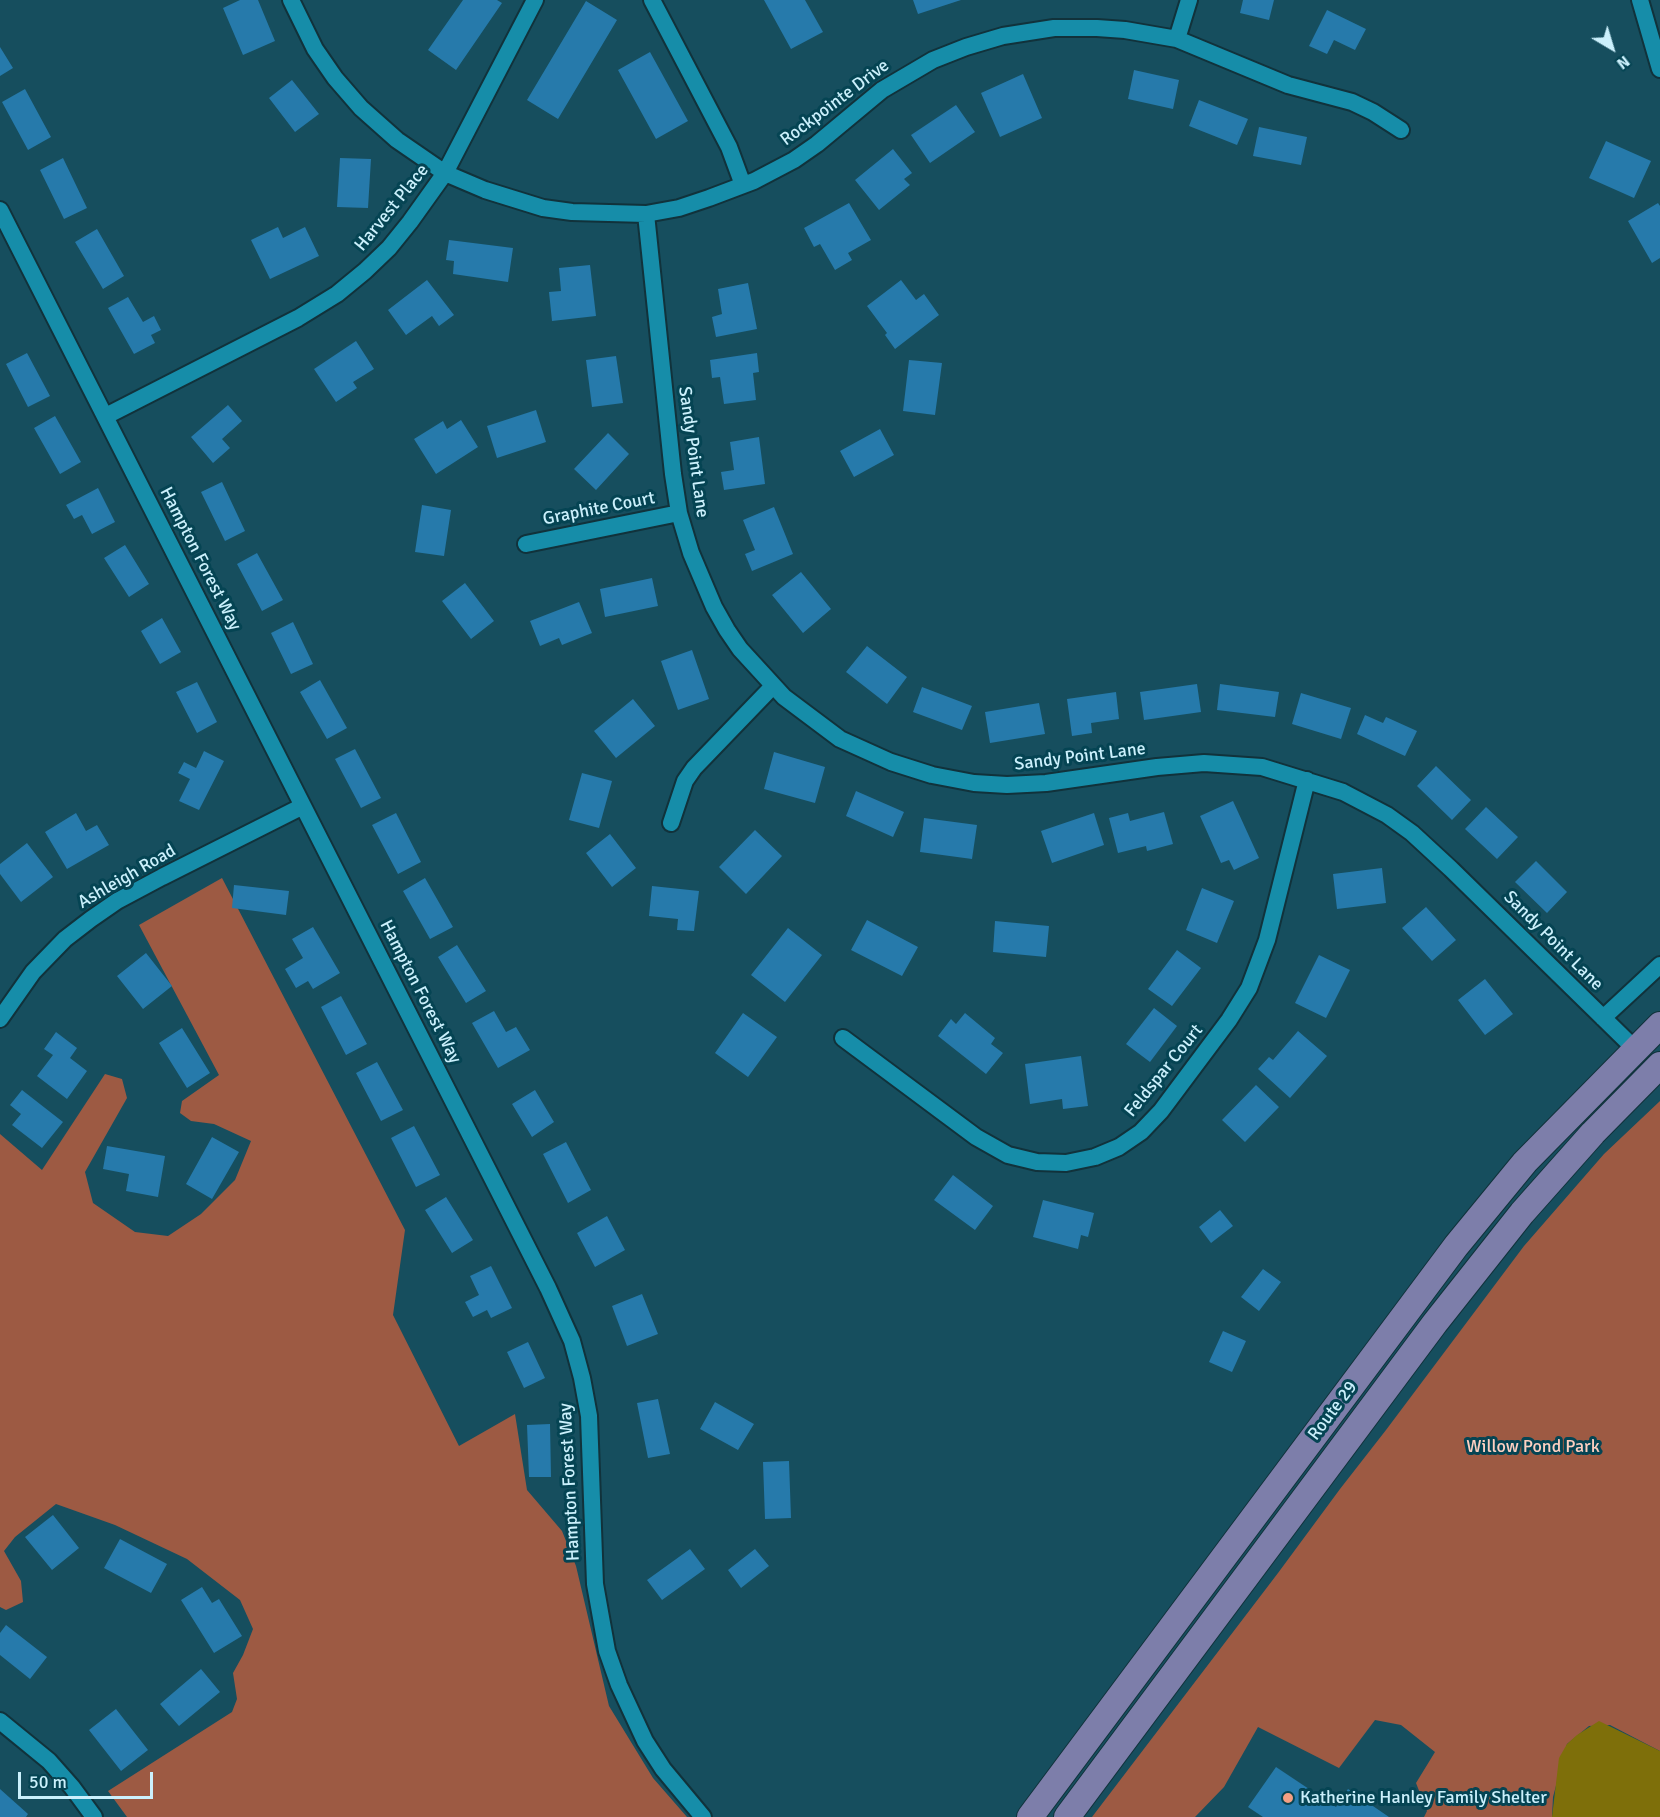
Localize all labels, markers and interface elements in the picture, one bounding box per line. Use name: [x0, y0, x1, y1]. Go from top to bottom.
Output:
north arrow: [1582, 18, 1642, 78]
text: N: [1613, 51, 1634, 73]
street label: Rockpointe Drive: [776, 55, 894, 151]
street label: Harvest Place: [350, 160, 434, 256]
street label: Sandy Point Lane: [673, 385, 713, 519]
street label: Hampton Forest Way: [155, 484, 245, 634]
street label: Graphite Court: [541, 488, 657, 530]
street label: Sandy Point Lane: [1013, 738, 1147, 776]
street label: Ashleigh Road: [74, 840, 180, 914]
street label: Sandy Point Lane: [1499, 887, 1607, 995]
street label: Hampton Forest Way: [375, 917, 465, 1067]
street label: Feldspar Court: [1120, 1020, 1208, 1122]
street label: Route 29: [1304, 1377, 1362, 1445]
street label: Hampton Forest Way: [555, 1403, 585, 1561]
park label: Willow Pond Park: [1466, 1436, 1600, 1458]
scale bar: [21, 1760, 156, 1798]
text: 50 m: [29, 1771, 67, 1793]
place label: Katherine Hanley Family Shelter: [1300, 1787, 1547, 1809]
marker: Katherine Hanley Family Shelter: [1281, 1791, 1295, 1805]

